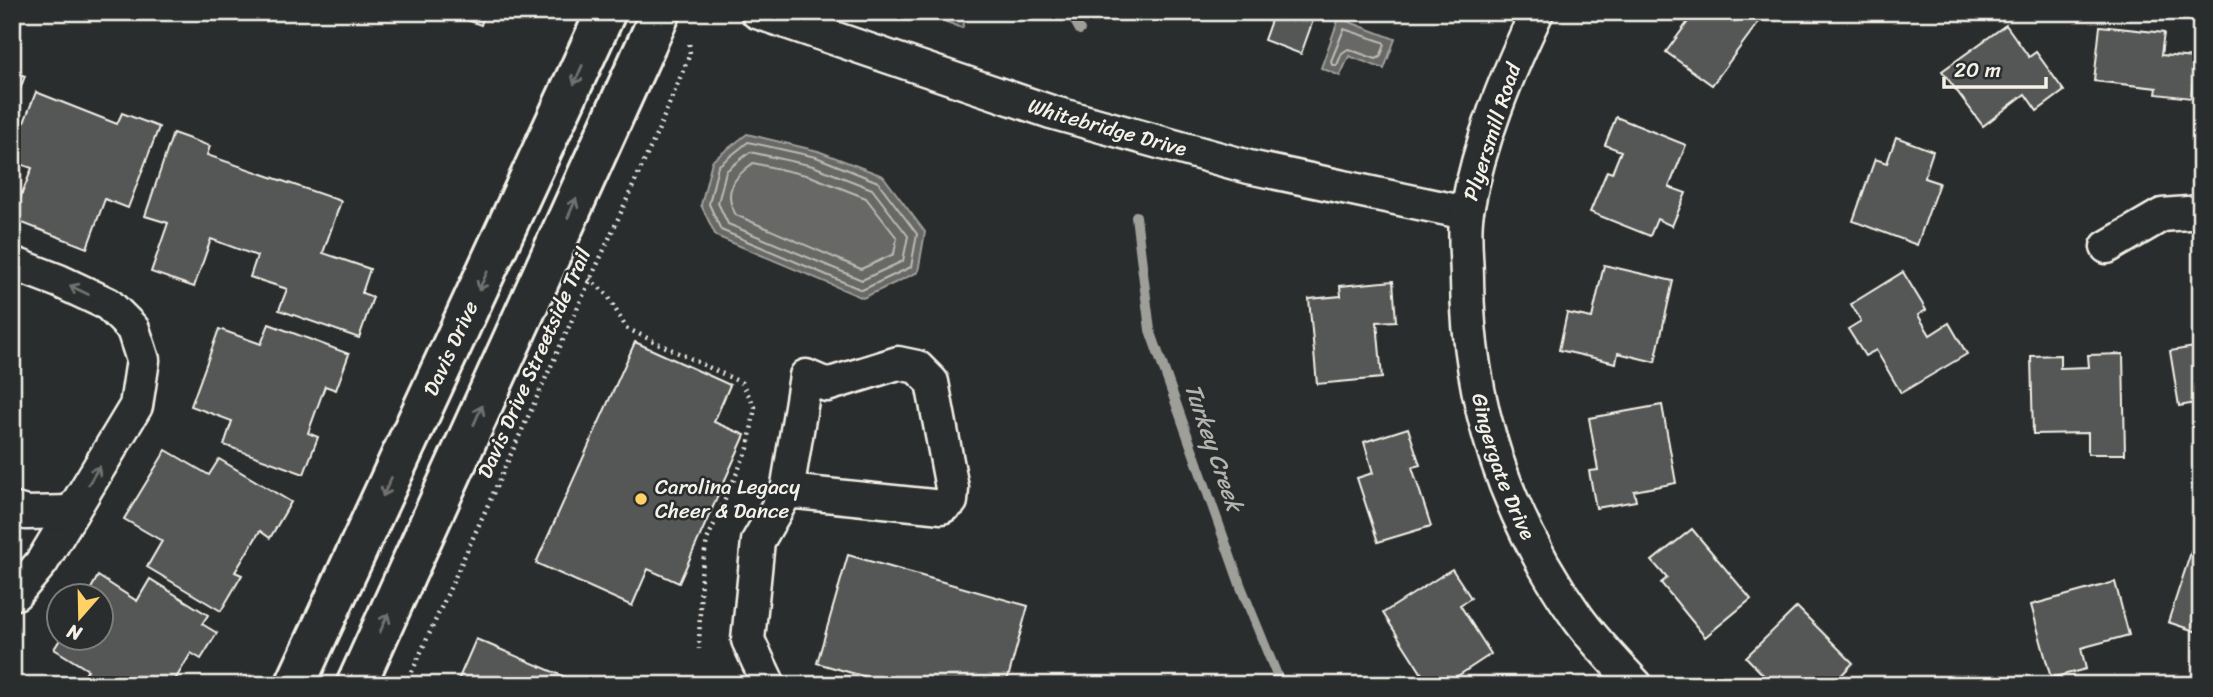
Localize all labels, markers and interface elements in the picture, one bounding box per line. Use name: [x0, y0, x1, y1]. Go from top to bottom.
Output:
scale bar: [1944, 46, 2045, 90]
text: 20 m: [1954, 51, 2001, 89]
street label: Plyersmill Road: [1452, 56, 1533, 206]
one-way arrow: [571, 63, 584, 85]
street label: Whitebridge Drive: [1023, 87, 1191, 168]
one-way arrow: [566, 198, 579, 219]
street label: Davis Drive Streetside Trail: [466, 240, 602, 485]
one-way arrow: [475, 270, 489, 291]
one-way arrow: [69, 283, 90, 297]
street label: Davis Drive: [412, 294, 489, 402]
water label: Turkey Creek: [1172, 378, 1255, 519]
street label: Gingergate Drive: [1460, 390, 1547, 547]
one-way arrow: [472, 405, 485, 426]
one-way arrow: [88, 466, 102, 486]
place label: Carolina Legacy Cheer & Dance: [655, 468, 800, 530]
one-way arrow: [380, 476, 393, 498]
marker: Carolina Legacy Cheer & Dance: [633, 491, 649, 507]
north arrow: [46, 582, 116, 652]
one-way arrow: [378, 612, 391, 634]
text: N: [62, 614, 87, 651]

